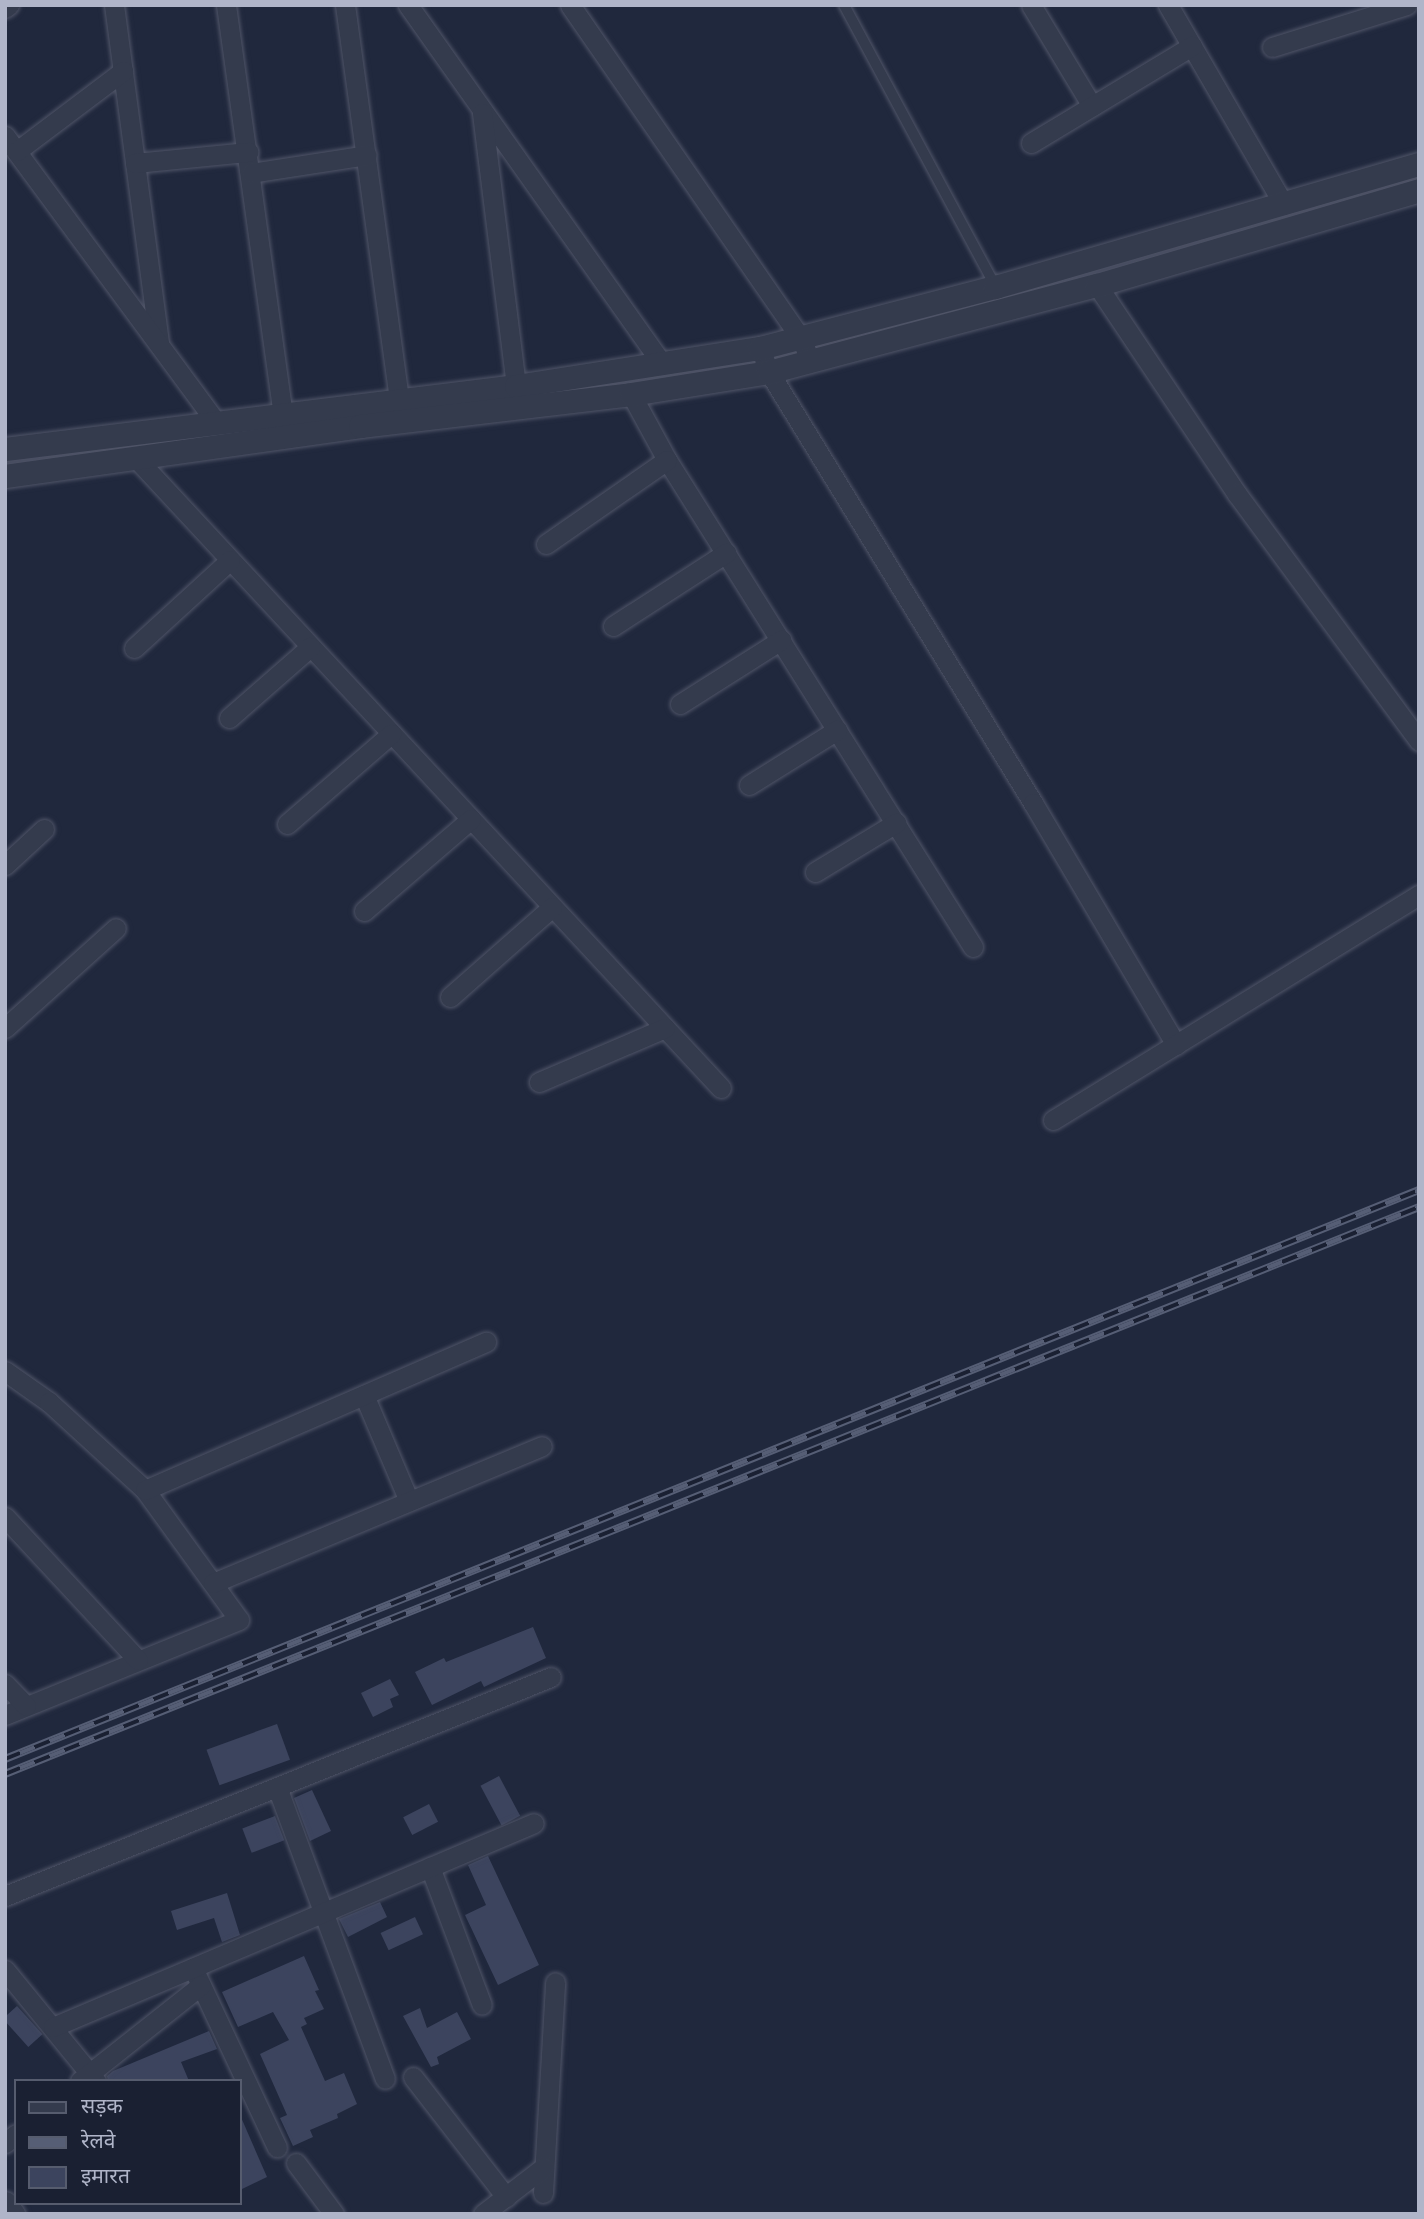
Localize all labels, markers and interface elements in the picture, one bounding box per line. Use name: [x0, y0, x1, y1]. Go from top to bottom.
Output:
legend: [14, 2079, 242, 2205]
text: सड़क: [81, 2093, 123, 2118]
text: रेलवे: [81, 2128, 116, 2153]
text: इमारत: [81, 2163, 130, 2188]

